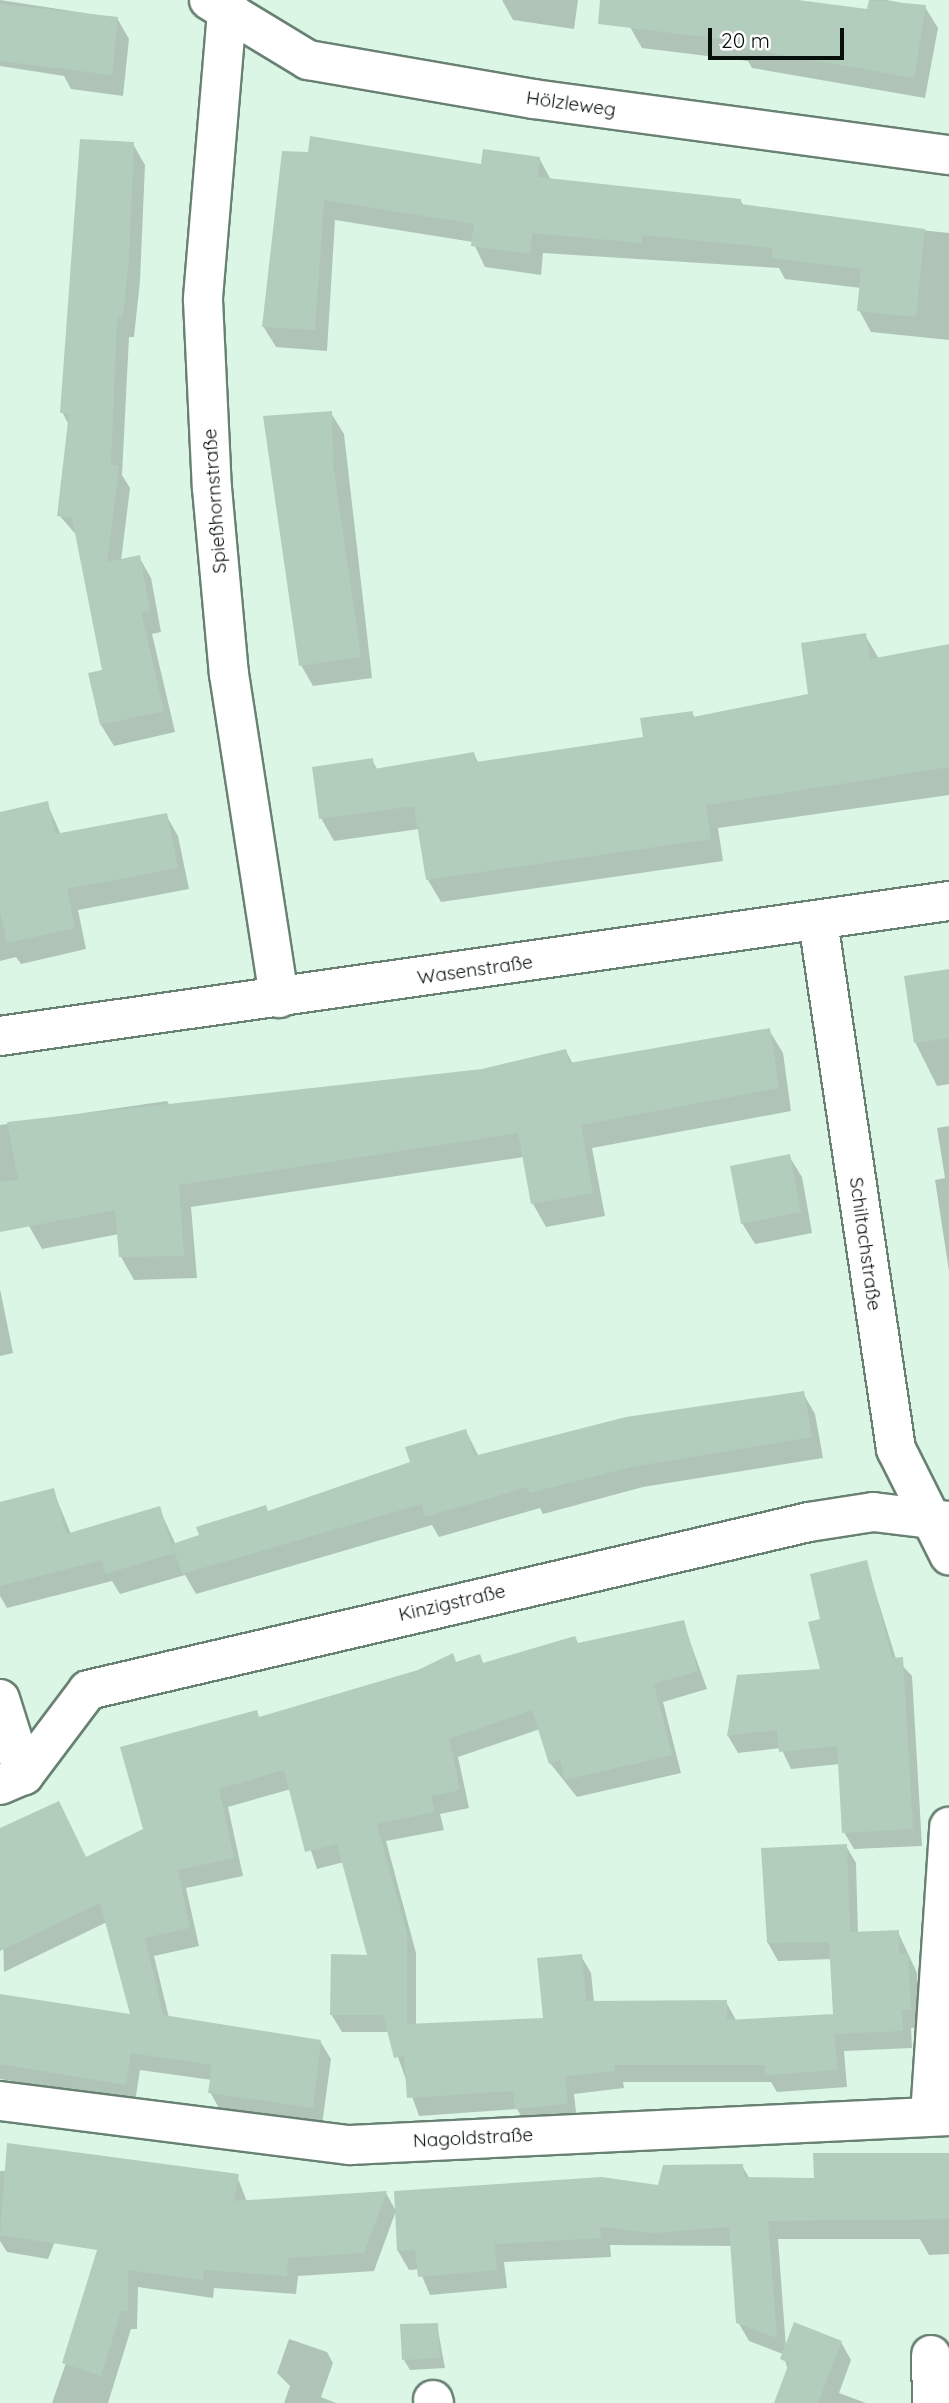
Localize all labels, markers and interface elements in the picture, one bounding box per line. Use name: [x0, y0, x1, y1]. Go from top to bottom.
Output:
scale bar: [711, 14, 848, 58]
text: 20 m: [721, 27, 770, 53]
street label: Hölzleweg: [525, 86, 617, 122]
street label: Spießhornstraße: [199, 428, 231, 574]
street label: Wasenstraße: [416, 951, 534, 989]
street label: Schiltachstraße: [844, 1176, 886, 1312]
street label: Kinzigstraße: [396, 1580, 508, 1626]
street label: Nagoldstraße: [412, 2123, 534, 2153]

